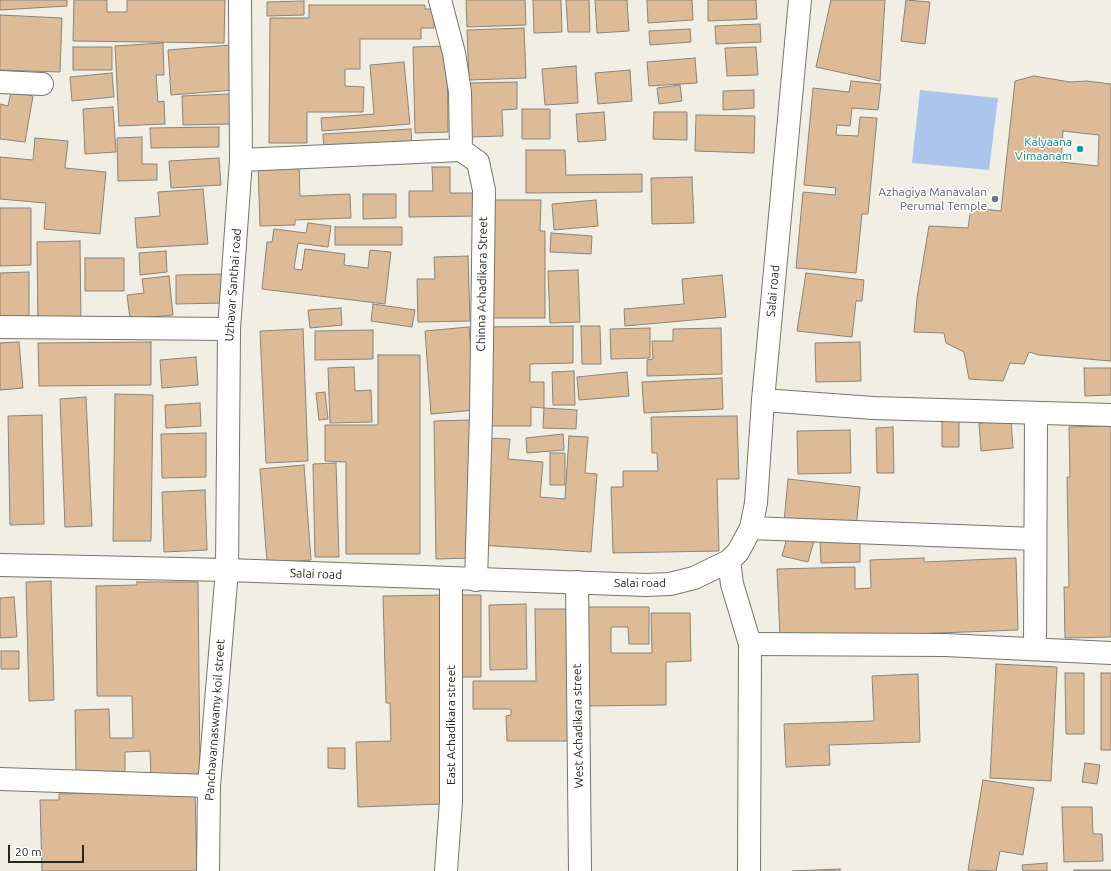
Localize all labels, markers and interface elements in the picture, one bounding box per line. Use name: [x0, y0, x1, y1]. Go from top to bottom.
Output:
place label: Kalyaana Vimaanam: [1015, 135, 1072, 163]
marker: Kalyaana Vimaanam: [1075, 144, 1085, 154]
place label: Azhagiya Manavalan Perumal Temple: [878, 185, 987, 213]
marker: Azhagiya Manavalan Perumal Temple: [990, 194, 1000, 204]
street label: Chinna Achadikara Street: [474, 216, 490, 352]
street label: Uzhavar Santhai road: [222, 228, 244, 342]
street label: Salai road: [764, 264, 782, 318]
street label: Salai road: [290, 566, 342, 582]
street label: Salai road: [614, 576, 666, 590]
street label: Panchavarnaswamy koil street: [202, 639, 228, 801]
street label: West Achadikara street: [570, 664, 586, 788]
street label: East Achadikara street: [444, 665, 458, 785]
scale bar: [10, 837, 86, 863]
text: 20 m: [15, 845, 42, 858]

